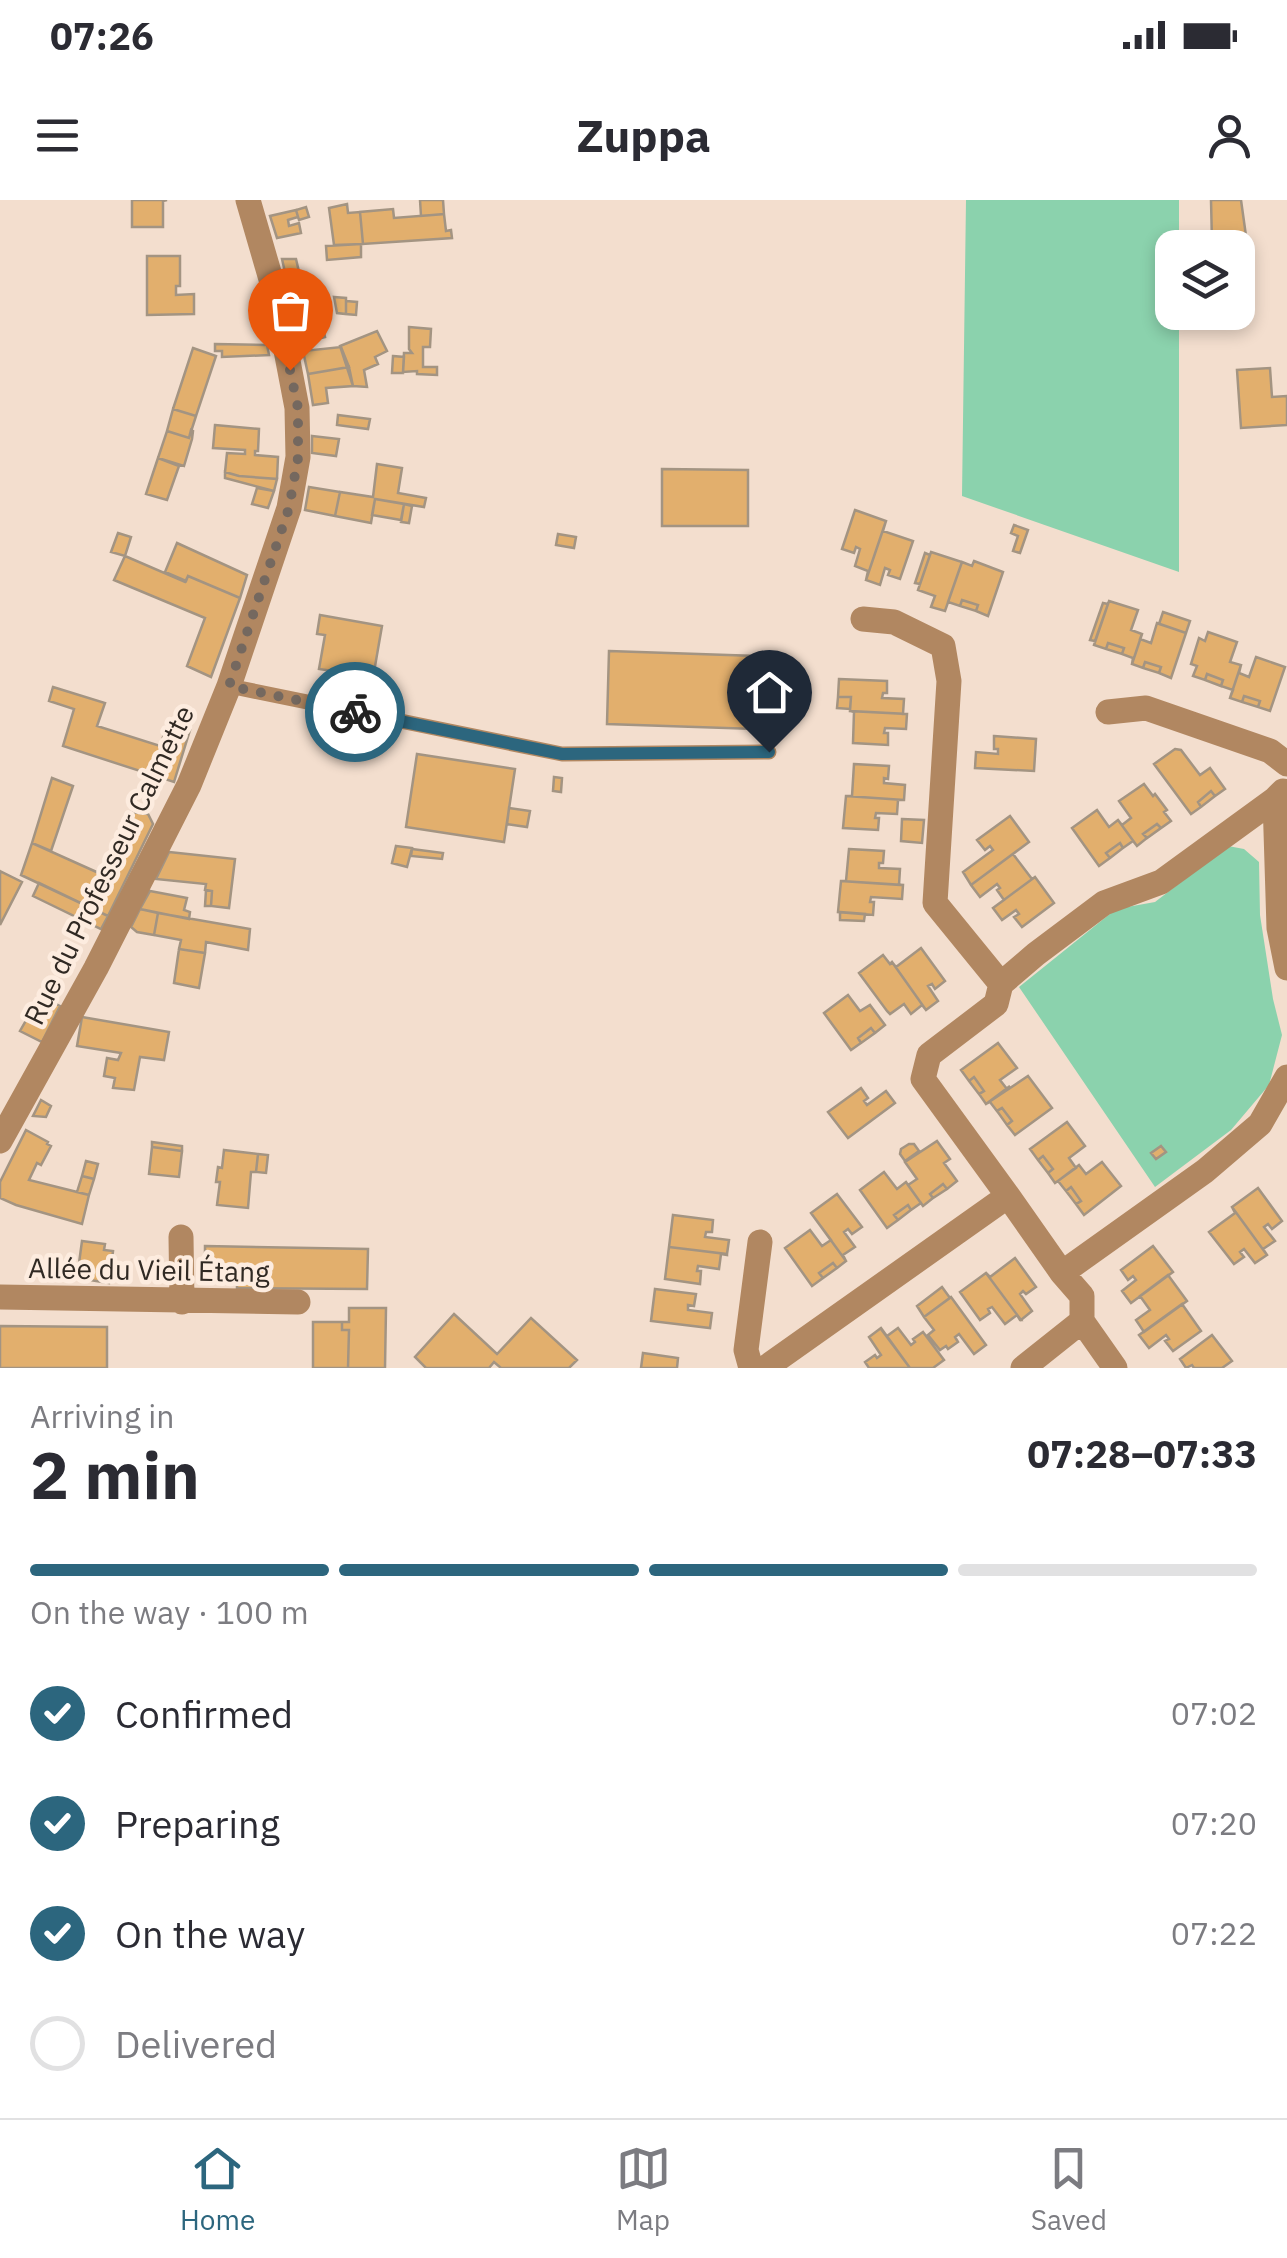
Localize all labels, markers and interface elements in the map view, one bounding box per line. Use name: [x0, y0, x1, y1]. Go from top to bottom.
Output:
text: 07:26: [50, 11, 154, 60]
text: Zuppa: [576, 106, 711, 164]
icon: menu: [30, 108, 85, 163]
icon: person: [1202, 108, 1257, 163]
map controls: [1155, 230, 1255, 330]
button: layers: [1155, 230, 1255, 330]
pin: [248, 268, 333, 371]
icon: bag: [263, 283, 318, 338]
pin: [727, 650, 812, 753]
courier: [305, 662, 405, 762]
icon: home: [742, 665, 797, 720]
icon: bike: [328, 685, 383, 740]
street label: Rue du Professeur Calmette: [15, 699, 202, 1031]
street label: Allée du Vieil Étang: [28, 1249, 270, 1290]
text: Arriving in: [30, 1395, 175, 1437]
text: 07:28–07:33: [1027, 1429, 1257, 1478]
text: 2 min: [30, 1432, 200, 1517]
text: On the way · 100 m: [30, 1591, 309, 1633]
icon: check: [30, 1686, 85, 1741]
text: Confirmed: [115, 1689, 293, 1738]
text: 07:02: [1171, 1692, 1257, 1734]
icon: check: [30, 1796, 85, 1851]
text: Preparing: [115, 1799, 280, 1848]
text: 07:20: [1171, 1802, 1257, 1844]
icon: check: [30, 1906, 85, 1961]
text: On the way: [115, 1909, 305, 1958]
text: 07:22: [1171, 1912, 1257, 1954]
text: Delivered: [115, 2019, 277, 2068]
tab: Home: [180, 2141, 255, 2238]
tab: Map: [616, 2141, 671, 2238]
tab: Saved: [1031, 2141, 1107, 2238]

